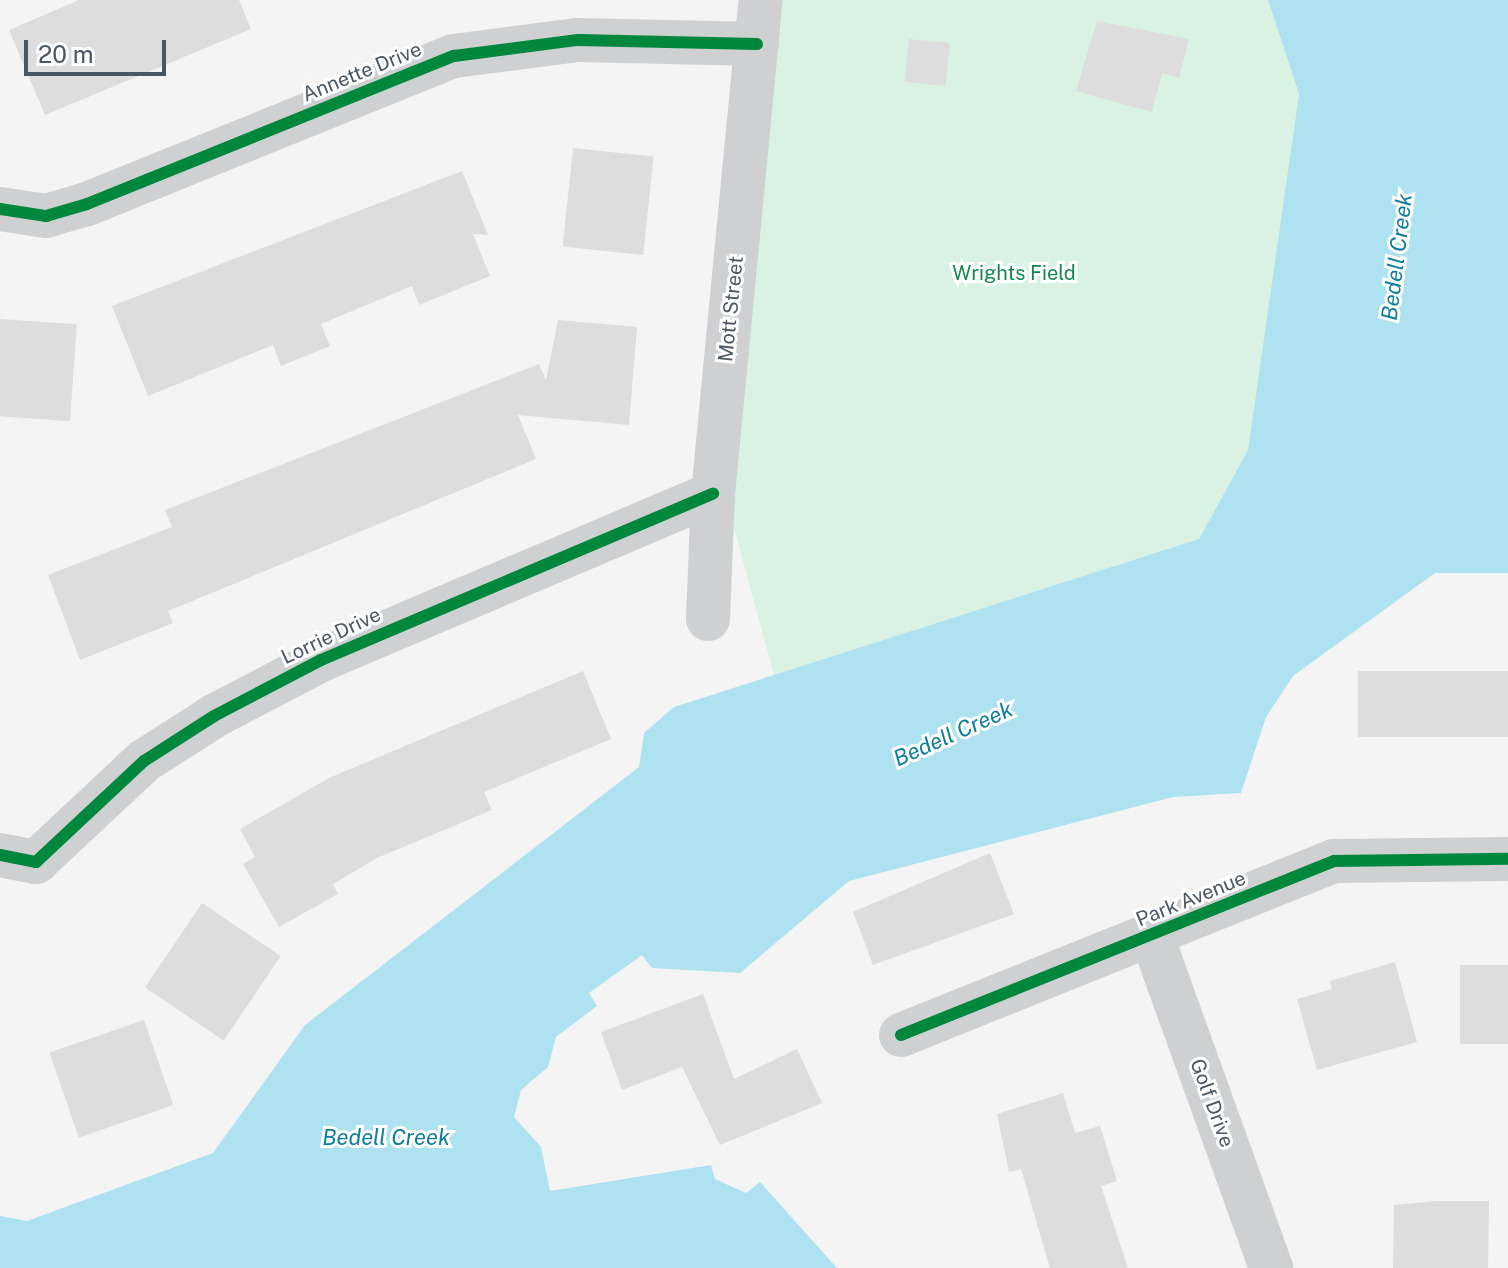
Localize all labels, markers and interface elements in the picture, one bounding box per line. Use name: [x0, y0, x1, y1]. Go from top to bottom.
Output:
scale bar: [28, 24, 170, 74]
street label: Annette Drive: [299, 37, 425, 107]
text: 20 m: [38, 40, 94, 68]
water label: Bedell Creek: [1376, 192, 1418, 322]
street label: Mott Street: [714, 255, 748, 363]
park label: Wrights Field: [952, 261, 1076, 285]
street label: Lorrie Drive: [277, 602, 385, 670]
water label: Bedell Creek: [889, 696, 1017, 772]
street label: Park Avenue: [1133, 866, 1249, 932]
street label: Golf Drive: [1185, 1056, 1239, 1150]
water label: Bedell Creek: [322, 1125, 450, 1151]

